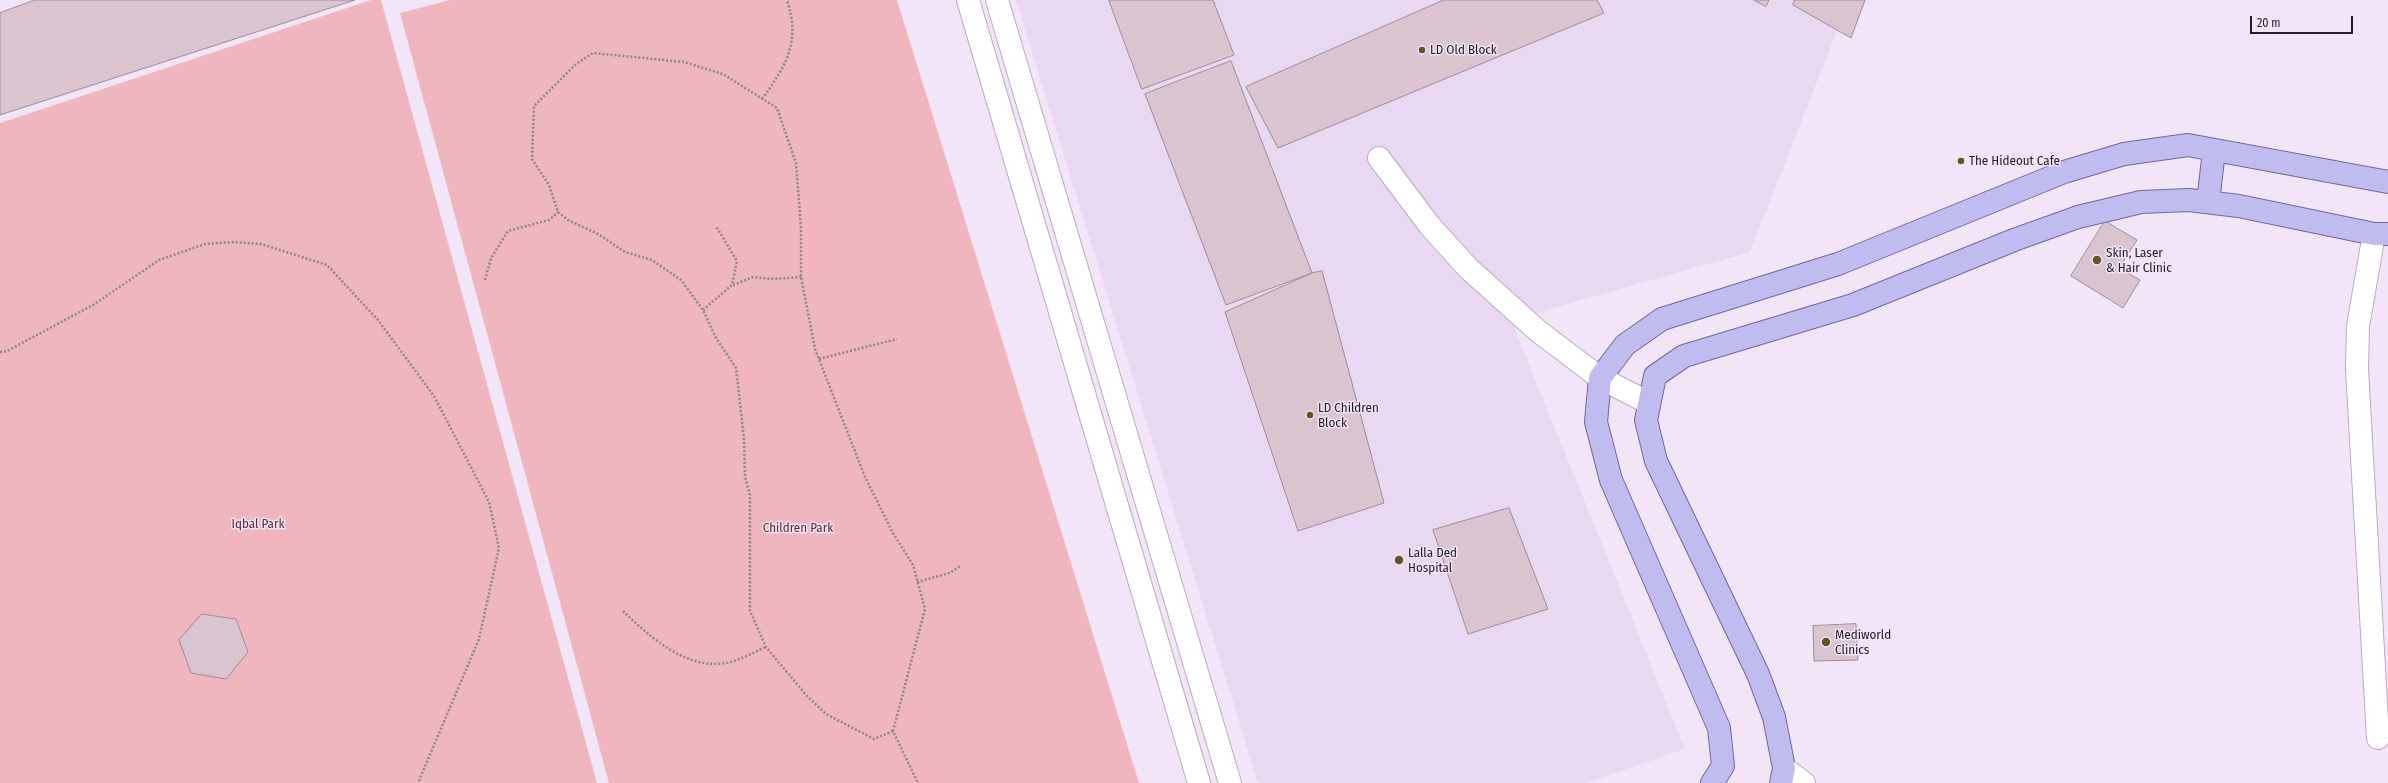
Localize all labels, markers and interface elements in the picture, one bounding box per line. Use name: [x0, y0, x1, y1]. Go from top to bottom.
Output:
scale bar: [2252, 8, 2355, 34]
text: 20 m: [2257, 16, 2281, 30]
place label: LD Old Block: [1430, 42, 1497, 58]
marker: LD Old Block: [1417, 45, 1427, 55]
place label: The Hideout Cafe: [1969, 153, 2060, 169]
marker: The Hideout Cafe: [1956, 156, 1966, 166]
place label: Skin, Laser & Hair Clinic: [2106, 245, 2172, 276]
marker: Skin, Laser & Hair Clinic: [2091, 254, 2103, 266]
place label: LD Children Block: [1318, 400, 1379, 431]
marker: LD Children Block: [1305, 410, 1315, 420]
park label: Iqbal Park: [232, 516, 284, 532]
park label: Children Park: [763, 520, 833, 536]
place label: Lalla Ded Hospital: [1408, 545, 1457, 576]
marker: Lalla Ded Hospital: [1393, 554, 1405, 566]
place label: Mediworld Clinics: [1835, 627, 1891, 658]
marker: Mediworld Clinics: [1820, 636, 1832, 648]

